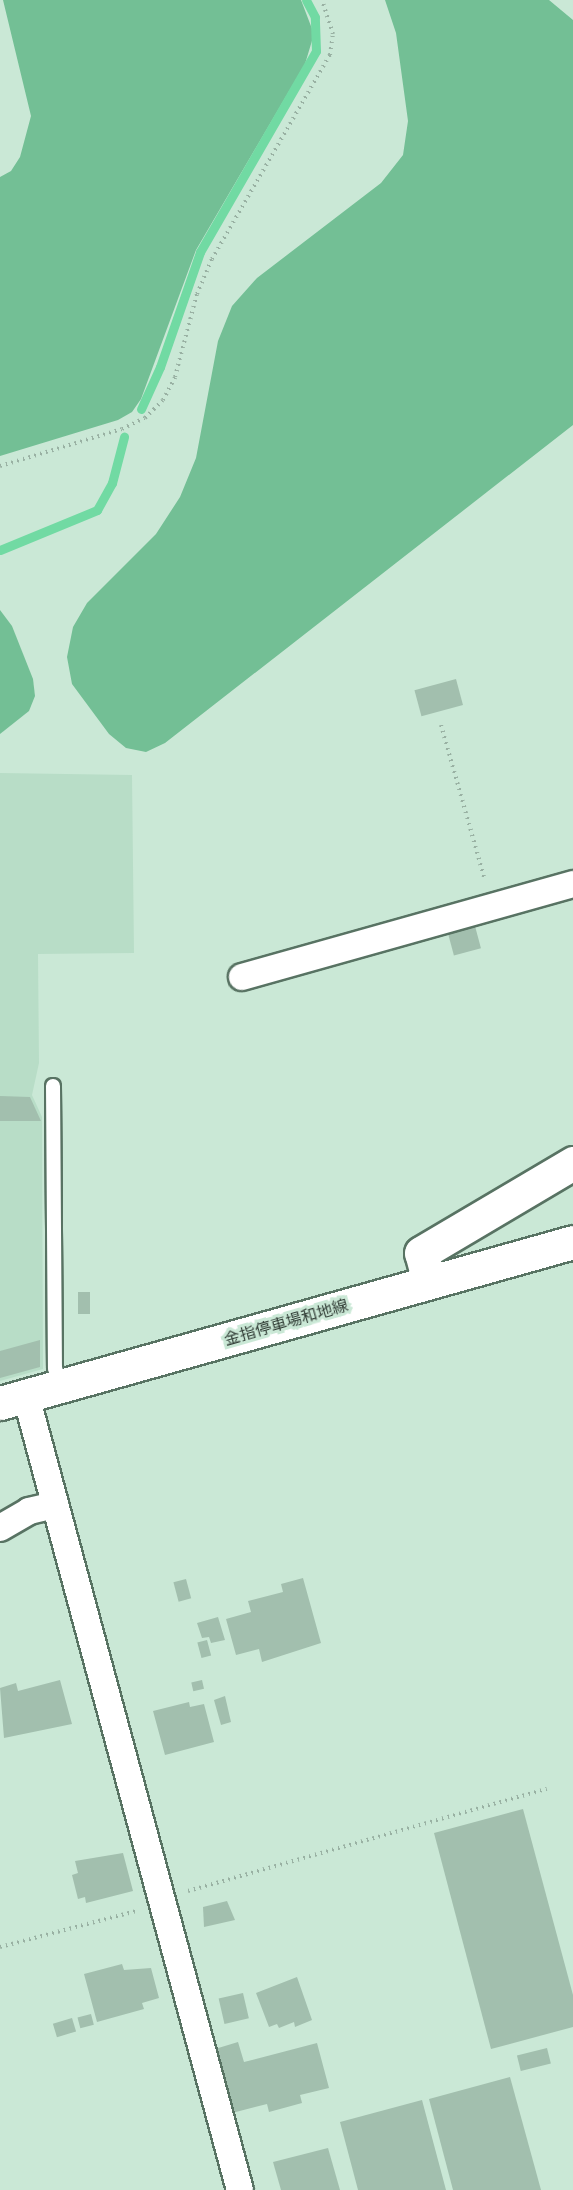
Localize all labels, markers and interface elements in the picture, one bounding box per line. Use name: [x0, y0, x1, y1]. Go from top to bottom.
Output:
street label: 金指停車場和地線: [222, 1295, 350, 1349]

